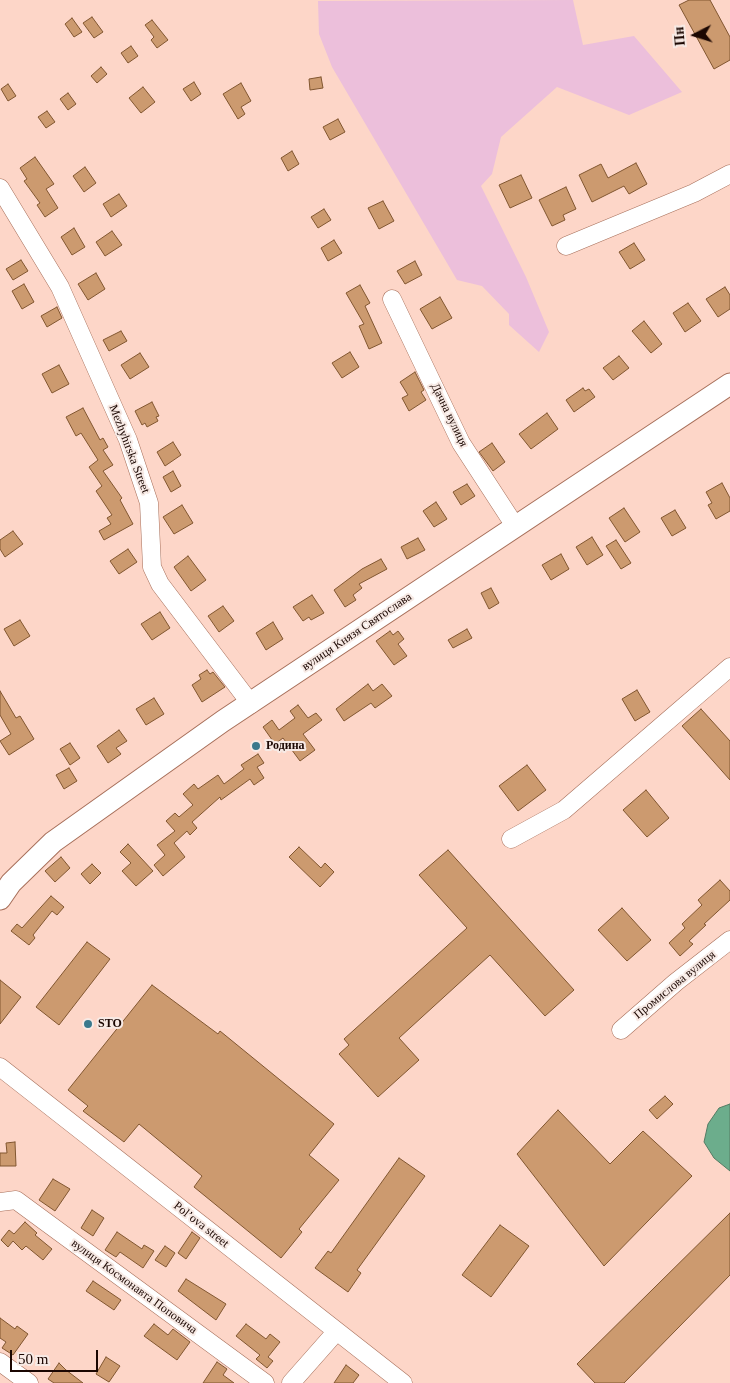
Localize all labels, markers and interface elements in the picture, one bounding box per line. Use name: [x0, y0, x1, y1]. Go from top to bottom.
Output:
north arrow: [670, 10, 720, 60]
text: Пн: [671, 26, 688, 46]
street label: Дачна вулиця: [427, 381, 471, 449]
street label: Mezhyhirska Street: [105, 403, 153, 495]
street label: вулиця Князя Святослава: [299, 590, 415, 674]
place label: Родина: [266, 739, 305, 753]
marker: Родина: [250, 740, 262, 752]
street label: Промислова вулиця: [631, 948, 719, 1022]
place label: STO: [98, 1017, 122, 1031]
marker: STO: [82, 1018, 94, 1030]
street label: Pol’ova street: [170, 1199, 232, 1251]
street label: вулиця Космонавта Поповича: [68, 1236, 200, 1338]
scale bar: [12, 1340, 100, 1372]
text: 50 m: [18, 1351, 48, 1367]

